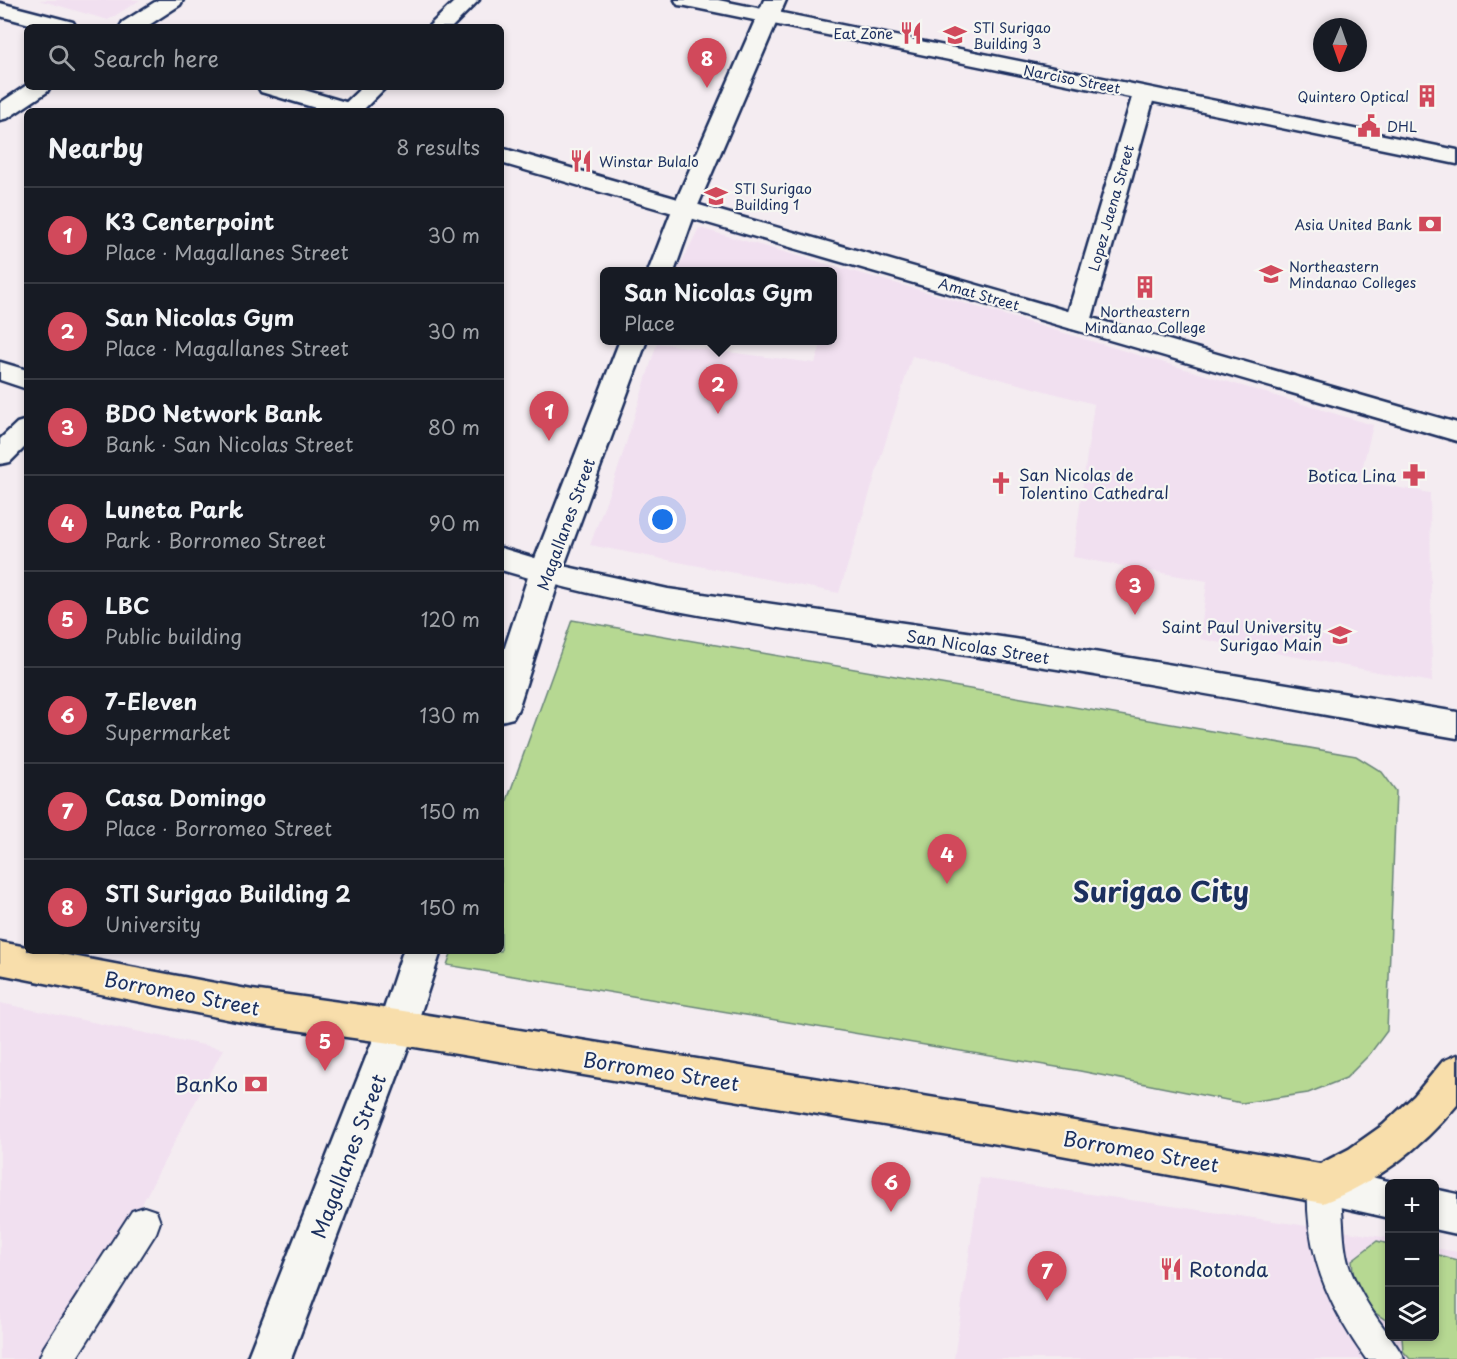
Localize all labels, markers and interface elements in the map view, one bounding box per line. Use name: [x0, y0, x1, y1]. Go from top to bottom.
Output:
place label: STI Surigao Building 3: [973, 17, 1051, 54]
north arrow: [1313, 18, 1367, 72]
restaurant icon: Eat Zone: [898, 20, 924, 46]
school or university icon: STI Surigao Building 3: [942, 22, 968, 48]
place label: Eat Zone: [833, 23, 893, 44]
search box: [24, 24, 504, 90]
pin: 8: [688, 38, 726, 88]
icon: search: [45, 41, 78, 74]
text: Search here: [93, 41, 219, 74]
street label: Narciso Street: [1022, 59, 1122, 99]
building icon: Quintero Optical: [1414, 83, 1440, 109]
place label: Quintero Optical: [1298, 86, 1409, 107]
public building icon: DHL: [1356, 113, 1382, 139]
place label: DHL: [1387, 116, 1417, 137]
text: Nearby: [48, 128, 143, 167]
text: 8 results: [396, 132, 480, 162]
street label: Lopez Jaena Street: [1083, 142, 1139, 274]
restaurant icon: Winstar Bulalo: [568, 148, 594, 174]
place label: Winstar Bulalo: [599, 151, 699, 172]
place label: STI Surigao Building 1: [734, 178, 812, 215]
school or university icon: STI Surigao Building 1: [703, 183, 729, 209]
text: K3 Centerpoint: [105, 204, 274, 237]
bank icon: Asia United Bank: [1417, 211, 1443, 237]
place label: Asia United Bank: [1294, 214, 1412, 235]
text: 1: [63, 220, 72, 250]
text: 30 m: [427, 220, 480, 250]
text: Place · Magallanes Street: [105, 237, 349, 267]
place label: Northeastern Mindanao Colleges: [1289, 256, 1416, 293]
school or university icon: Northeastern Mindanao Colleges: [1258, 261, 1284, 287]
popup: [600, 267, 837, 345]
street label: Amat Street: [936, 272, 1022, 316]
building icon: Northeastern Mindanao College: [1132, 274, 1158, 300]
text: San Nicolas Gym: [624, 275, 813, 308]
text: San Nicolas Gym: [105, 300, 294, 333]
place label: Northeastern Mindanao College: [1084, 301, 1206, 338]
text: Place: [624, 308, 675, 338]
text: 2: [60, 316, 75, 346]
text: 30 m: [427, 316, 480, 346]
text: Place · Magallanes Street: [105, 333, 349, 363]
pin: 2: [698, 364, 738, 414]
pin: 1: [530, 392, 568, 441]
text: BDO Network Bank: [105, 396, 322, 429]
text: 3: [61, 412, 74, 442]
text: 80 m: [428, 412, 480, 442]
text: Bank · San Nicolas Street: [105, 429, 353, 459]
street label: Magallanes Street: [530, 454, 600, 593]
place label: San Nicolas de Tolentino Cathedral: [1019, 462, 1169, 504]
pharmacy icon: Botica Lina: [1401, 462, 1427, 488]
place label: Botica Lina: [1307, 463, 1396, 487]
church icon: San Nicolas de Tolentino Cathedral: [988, 470, 1014, 496]
text: Luneta Park: [105, 492, 243, 525]
your location: [648, 505, 677, 534]
text: 4: [61, 508, 74, 538]
text: 90 m: [429, 508, 480, 538]
text: Park · Borromeo Street: [105, 525, 326, 555]
pin: 3: [1116, 566, 1154, 615]
text: LBC: [105, 588, 149, 621]
text: 5: [61, 604, 74, 634]
text: 120 m: [421, 604, 480, 634]
place label: Saint Paul University Surigao Main: [1161, 614, 1322, 656]
text: Public building: [105, 621, 242, 651]
school or university icon: Saint Paul University Surigao Main: [1327, 622, 1353, 648]
street label: San Nicolas Street: [905, 623, 1052, 669]
text: 7-Eleven: [105, 684, 197, 717]
text: 6: [60, 700, 75, 730]
text: 130 m: [420, 700, 480, 730]
text: Supermarket: [105, 717, 231, 747]
text: Casa Domingo: [105, 780, 266, 813]
text: 7: [62, 796, 73, 826]
text: 150 m: [420, 796, 480, 826]
text: Place · Borromeo Street: [105, 813, 332, 843]
pin: 4: [928, 834, 966, 884]
district label: Surigao City: [1073, 869, 1249, 912]
text: STI Surigao Building 2: [105, 876, 351, 909]
text: 8: [61, 892, 74, 922]
text: 150 m: [420, 892, 480, 922]
text: University: [105, 909, 201, 939]
street label: Borromeo Street: [102, 963, 262, 1023]
pin: 5: [306, 1022, 344, 1071]
street label: Borromeo Street: [581, 1044, 741, 1098]
place label: BanKo: [175, 1069, 238, 1099]
street label: Magallanes Street: [303, 1069, 393, 1243]
bank icon: BanKo: [243, 1071, 269, 1097]
street label: Borromeo Street: [1061, 1123, 1221, 1179]
pin: 6: [872, 1162, 910, 1212]
map controls: [1385, 1179, 1439, 1341]
button: +: [1385, 1179, 1439, 1233]
button: −: [1385, 1233, 1439, 1287]
pin: 7: [1028, 1252, 1066, 1301]
place label: Rotonda: [1189, 1254, 1269, 1284]
restaurant icon: Rotonda: [1158, 1256, 1184, 1282]
button: layers: [1385, 1287, 1439, 1341]

